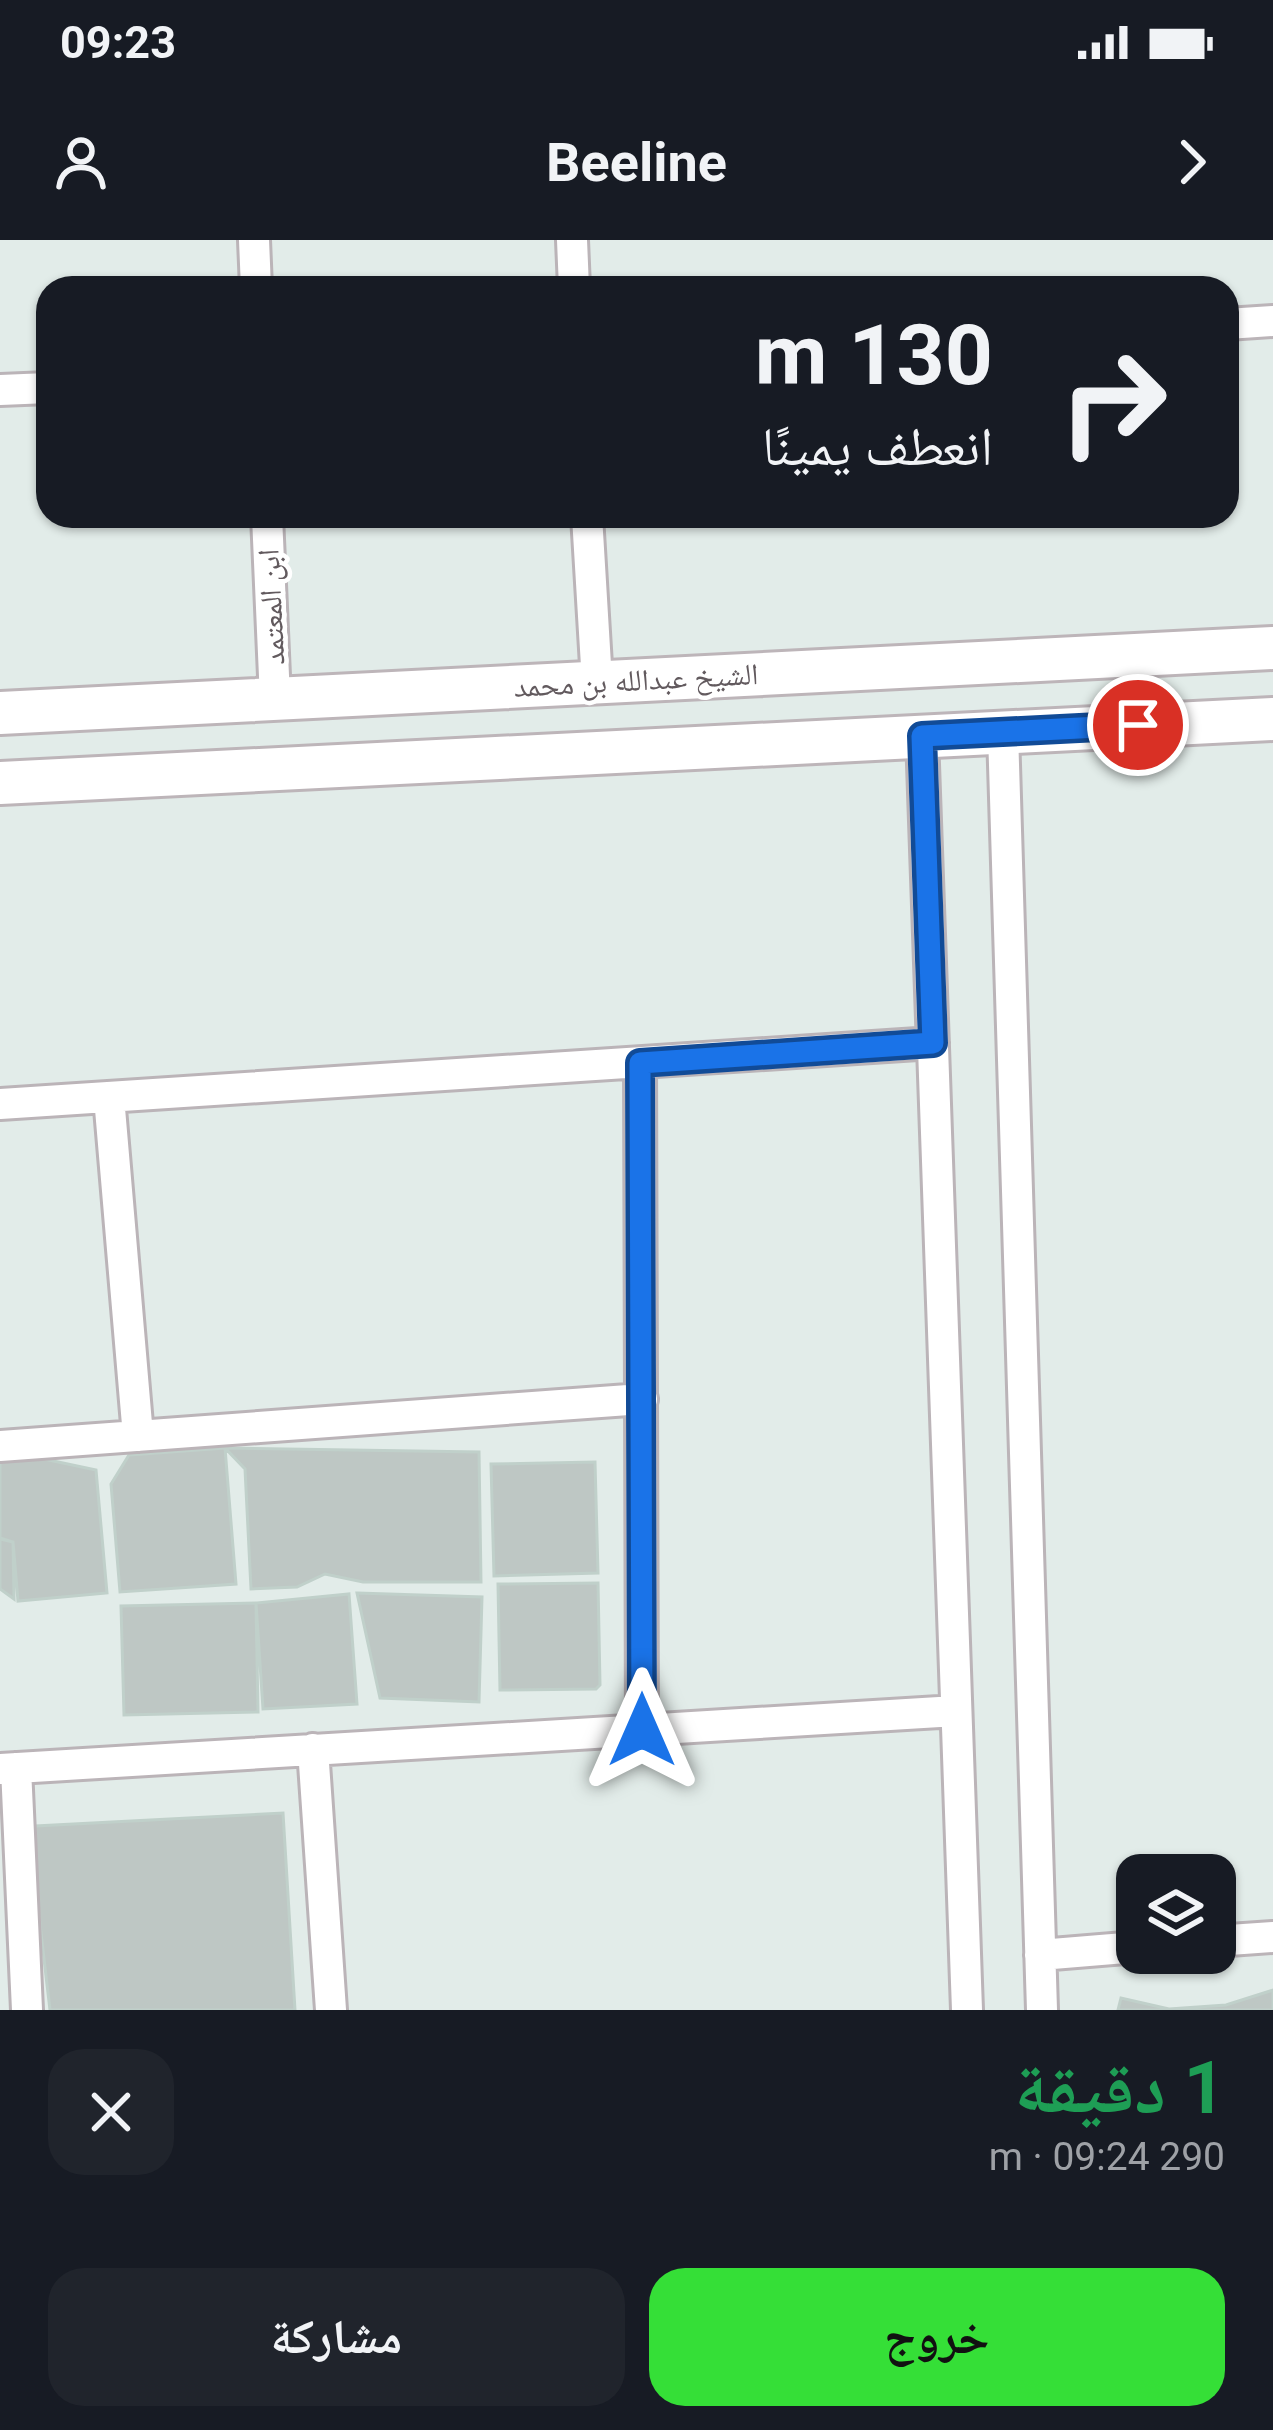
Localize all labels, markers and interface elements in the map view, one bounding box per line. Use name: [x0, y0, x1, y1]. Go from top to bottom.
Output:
text: 09:23: [60, 16, 176, 69]
icon: person: [48, 129, 114, 195]
icon: forward: [1159, 129, 1225, 195]
text: Beeline: [546, 131, 727, 194]
text: 130 m: [755, 306, 993, 405]
icon: right: [1035, 324, 1191, 480]
text: انعطف يمينًا: [762, 415, 993, 478]
street label: ابن المعتمد: [250, 548, 293, 666]
street label: الشيخ عبدالله بن محمد: [513, 656, 759, 706]
pin: [1087, 674, 1189, 776]
icon: arrive: [1105, 692, 1171, 758]
position arrow: [579, 1667, 705, 1793]
map controls: [1116, 1854, 1236, 1974]
button: layers: [1116, 1854, 1236, 1974]
text: 1 دقيقة: [1015, 2046, 1225, 2131]
button: close: [48, 2049, 174, 2175]
text: 290 m · 09:24: [989, 2134, 1225, 2180]
button: مشاركة: [48, 2268, 625, 2406]
button: خروج: [649, 2268, 1225, 2406]

